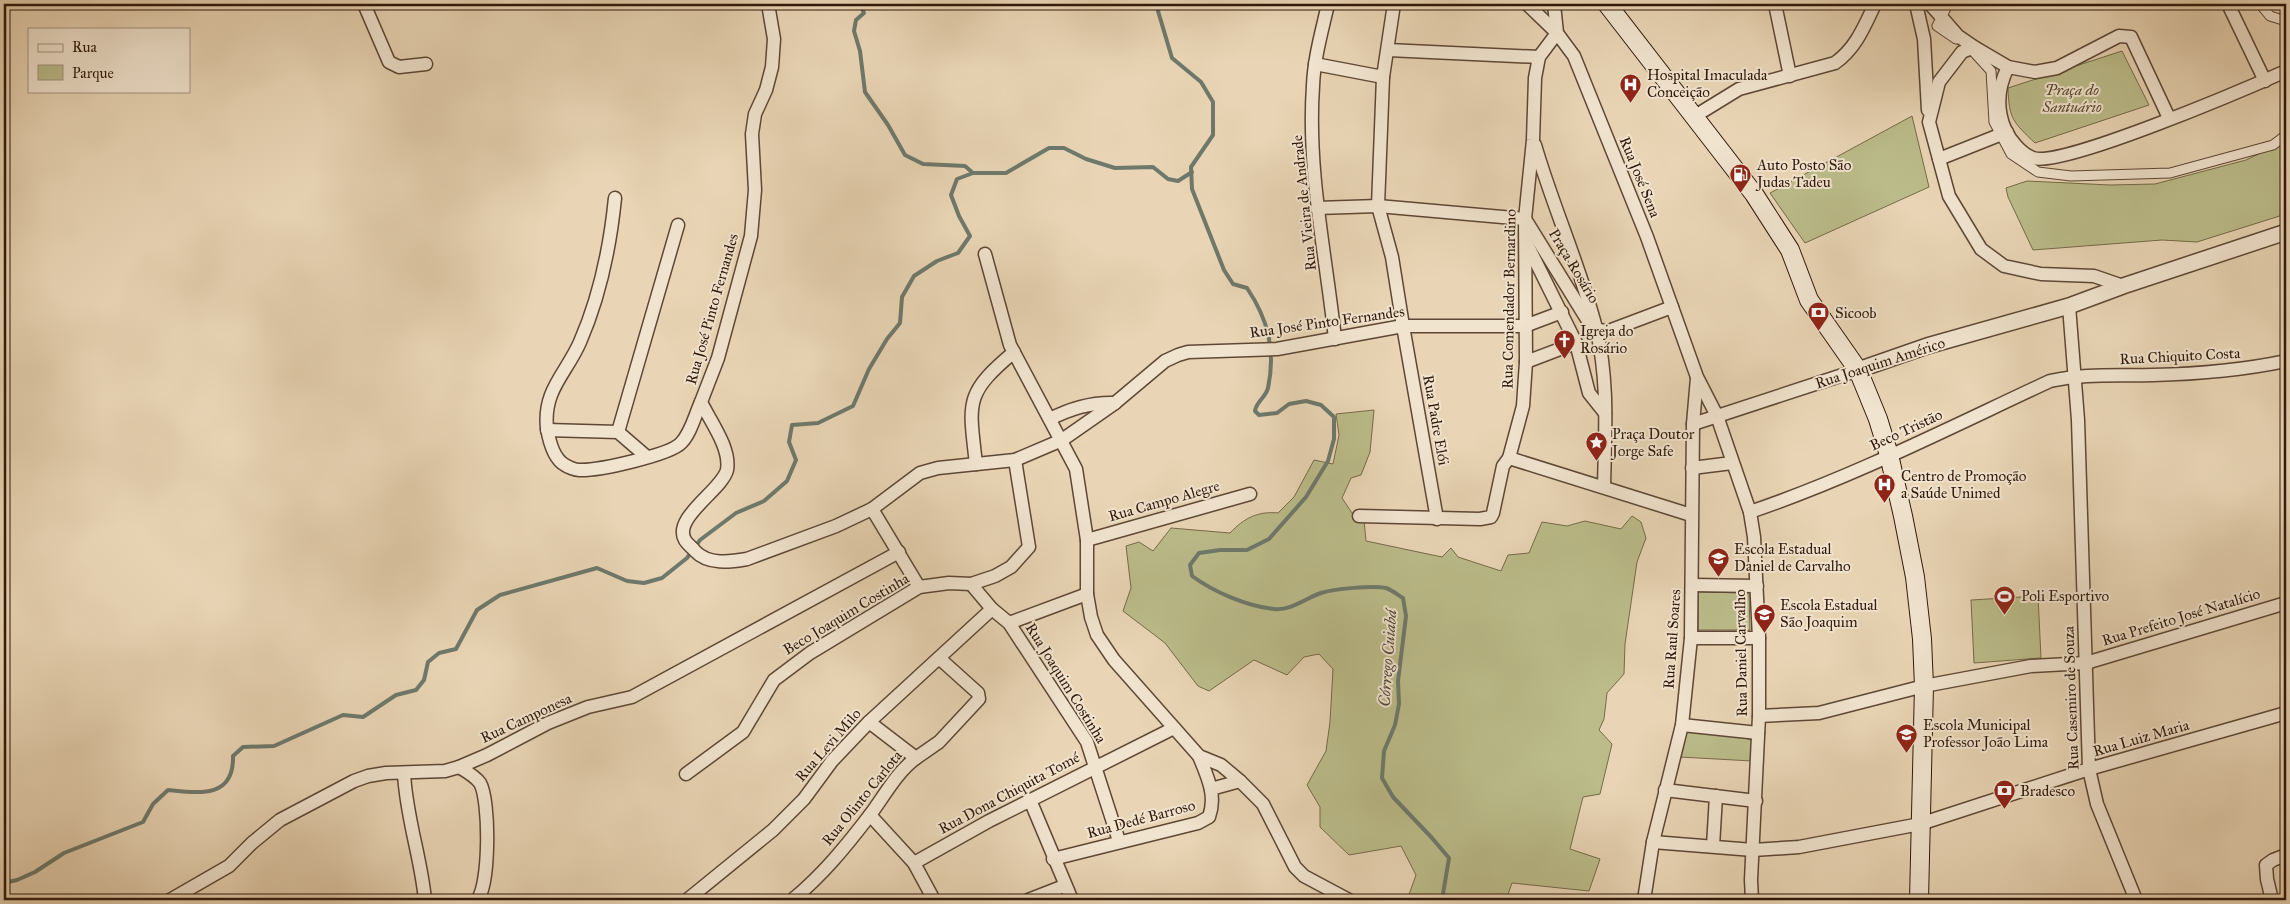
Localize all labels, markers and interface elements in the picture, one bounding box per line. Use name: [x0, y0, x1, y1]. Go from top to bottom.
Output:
legend: [28, 28, 190, 92]
text: Rua: [72, 38, 97, 56]
text: Parque: [72, 64, 114, 83]
place label: Hospital Imaculada Conceição: [1647, 66, 1768, 101]
hospital icon: Hospital Imaculada Conceição: [1619, 72, 1643, 103]
park label: Praça do Santuário: [2041, 81, 2102, 116]
street label: Rua Vieira de Andrade: [1288, 134, 1320, 272]
street label: Rua José Sena: [1615, 134, 1665, 221]
place label: Auto Posto São Judas Tadeu: [1755, 156, 1852, 192]
fuel station icon: Auto Posto São Judas Tadeu: [1729, 162, 1753, 193]
street label: Rua Comendador Bernardino: [1498, 209, 1520, 389]
street label: Praça Rosário: [1545, 226, 1603, 307]
street label: Rua José Pinto Fernandes: [682, 231, 743, 387]
bank icon: Sicoob: [1807, 301, 1831, 332]
street label: Rua José Pinto Fernandes: [1248, 302, 1406, 343]
place label: Sicoob: [1835, 304, 1877, 322]
place label: Igreja do Rosário: [1580, 322, 1634, 357]
church icon: Igreja do Rosário: [1552, 328, 1576, 359]
street label: Rua Joaquim Américo: [1813, 333, 1948, 393]
street label: Rua Chiquito Costa: [2119, 344, 2242, 369]
street label: Rua Padre Elói: [1419, 373, 1453, 467]
street label: Beco Tristão: [1867, 405, 1945, 455]
place label: Praça Doutor Jorge Safe: [1610, 425, 1695, 461]
place icon: Praça Doutor Jorge Safe: [1584, 431, 1608, 462]
place label: Centro de Promoção a Saúde Unimed: [1901, 467, 2027, 502]
hospital icon: Centro de Promoção a Saúde Unimed: [1873, 473, 1897, 504]
street label: Rua Campo Alegre: [1106, 477, 1222, 525]
place label: Escola Estadual Daniel de Carvalho: [1734, 540, 1851, 575]
school or university icon: Escola Estadual Daniel de Carvalho: [1706, 546, 1730, 577]
street label: Beco Joaquim Costinha: [780, 569, 913, 660]
sports icon: Poli Esportivo: [1993, 584, 2017, 615]
street label: Rua Prefeito José Natalício: [2100, 584, 2263, 651]
place label: Poli Esportivo: [2021, 587, 2110, 605]
street label: Rua Raul Soares: [1660, 588, 1684, 690]
street label: Rua Daniel Carvalho: [1731, 589, 1751, 717]
place label: Escola Estadual São Joaquim: [1780, 596, 1878, 632]
school or university icon: Escola Estadual São Joaquim: [1752, 602, 1776, 633]
water label: Córrego Cuiabá: [1375, 606, 1401, 707]
street label: Rua Joaquim Costinha: [1021, 620, 1111, 748]
street label: Rua Casemiro de Souza: [2059, 625, 2083, 770]
street label: Rua Camponesa: [478, 689, 575, 747]
street label: Rua Levi Milo: [791, 704, 865, 785]
street label: Rua Luiz Maria: [2091, 715, 2192, 760]
place label: Escola Municipal Professor João Lima: [1923, 716, 2049, 752]
school or university icon: Escola Municipal Professor João Lima: [1895, 722, 1919, 753]
street label: Rua Olinto Carlota: [818, 746, 906, 849]
street label: Rua Dona Chiquita Tomé: [935, 748, 1084, 839]
bank icon: Bradesco: [1992, 779, 2016, 810]
place label: Bradesco: [2020, 782, 2075, 800]
street label: Rua Dedé Barroso: [1085, 796, 1197, 842]

